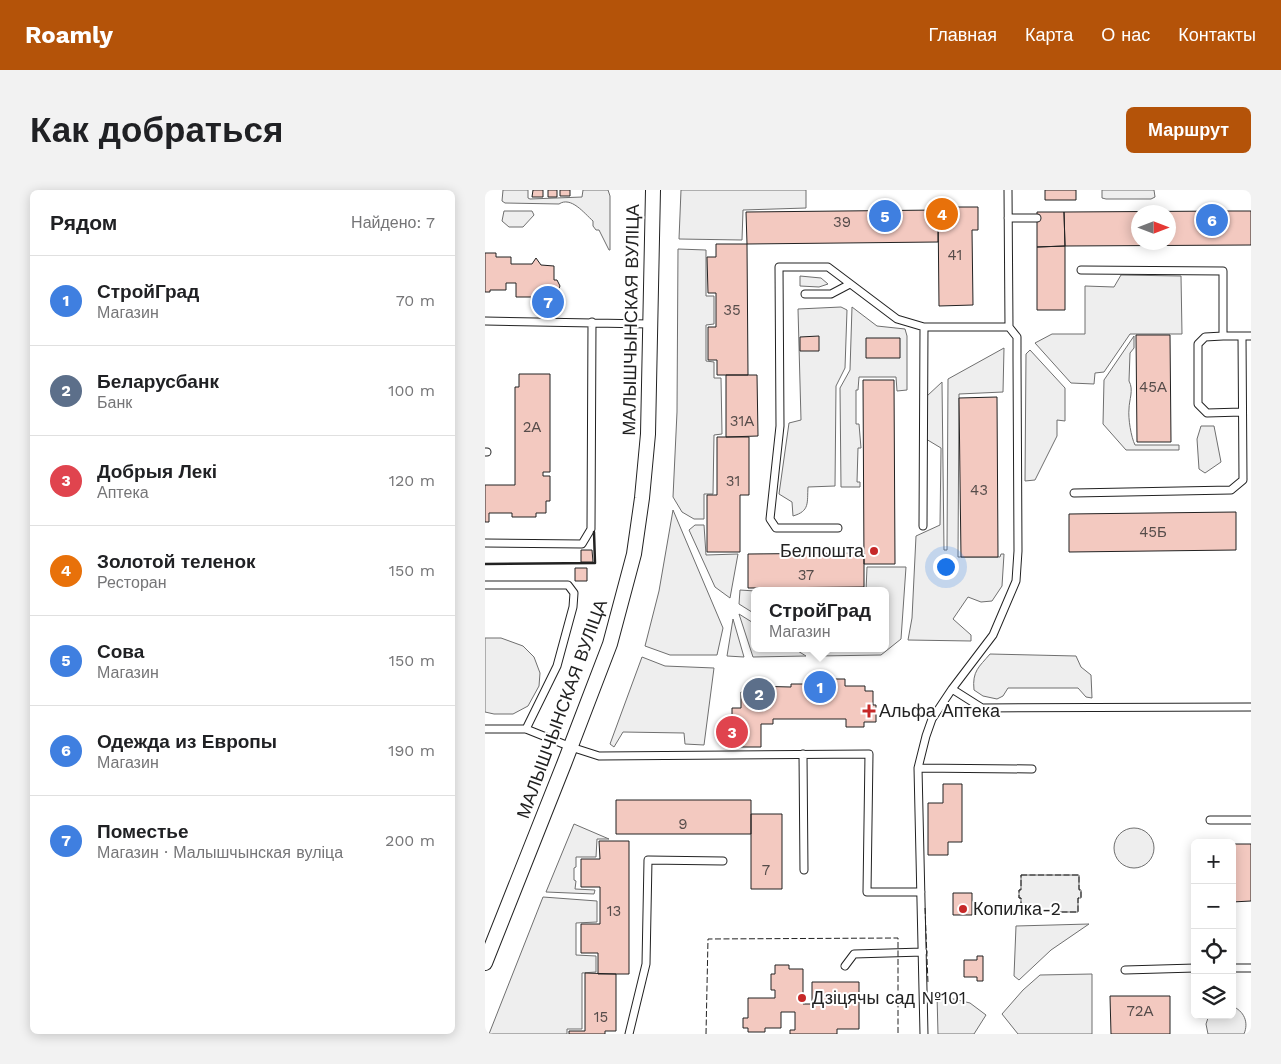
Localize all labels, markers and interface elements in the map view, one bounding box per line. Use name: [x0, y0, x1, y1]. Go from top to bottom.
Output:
text: Roamly: [25, 21, 113, 49]
text: Главная: [928, 24, 997, 45]
text: Карта: [1025, 24, 1073, 45]
text: О нас: [1101, 24, 1150, 45]
text: Контакты: [1178, 24, 1256, 45]
button: Маршрут: [1126, 107, 1251, 153]
text: Как добраться: [30, 109, 283, 151]
pin: 4: [926, 195, 958, 233]
pin: 5: [869, 197, 901, 235]
pin: 6: [1196, 201, 1228, 239]
street label: МАЛЫШЧЫНСКАЯ ВУЛІЦА: [618, 204, 643, 436]
north arrow: [1131, 205, 1176, 250]
text: Рядом: [50, 210, 117, 235]
text: Найдено: 7: [351, 213, 435, 232]
house number: 39: [833, 213, 851, 231]
house number: 41: [948, 246, 962, 264]
text: СтройГрад: [97, 280, 199, 303]
pin: 7: [532, 283, 564, 321]
text: 1: [63, 291, 69, 310]
text: 70 m: [396, 291, 435, 310]
house number: 35: [723, 301, 741, 319]
text: Магазин: [97, 303, 159, 322]
text: Беларусбанк: [97, 370, 219, 393]
house number: 45А: [1139, 378, 1167, 396]
text: 2: [61, 381, 71, 400]
text: 100 m: [388, 381, 435, 400]
text: Банк: [97, 393, 132, 412]
house number: 31А: [730, 412, 754, 430]
house number: 2А: [523, 418, 541, 436]
text: Добрыя Лекі: [97, 460, 217, 483]
text: 3: [61, 471, 71, 490]
text: 120 m: [389, 471, 435, 490]
house number: 31: [726, 472, 740, 490]
house number: 43: [970, 481, 988, 499]
text: Аптека: [97, 483, 149, 502]
house number: 45Б: [1139, 523, 1167, 541]
place label: Белпошта: [780, 540, 865, 561]
marker: Белпошта: [868, 545, 880, 557]
text: Золотой теленок: [97, 550, 256, 573]
your location: [933, 554, 959, 580]
text: 4: [61, 561, 71, 580]
text: 150 m: [389, 561, 435, 580]
house number: 37: [798, 566, 814, 584]
text: Ресторан: [97, 573, 167, 592]
popup: [751, 587, 889, 652]
street label: МАЛЫШЧЫНСКАЯ ВУЛІЦА: [512, 596, 611, 821]
text: СтройГрад: [769, 599, 871, 622]
text: Магазин: [769, 622, 831, 641]
text: Сова: [97, 640, 144, 663]
text: 5: [61, 651, 71, 670]
text: 150 m: [389, 651, 435, 670]
text: Магазин: [97, 663, 159, 682]
pin: 1: [804, 668, 836, 706]
pin: 2: [743, 675, 775, 713]
place label: Альфа Аптека: [879, 700, 1001, 721]
marker: Альфа Аптека: [863, 705, 875, 717]
pin: 3: [716, 713, 748, 751]
text: Одежда из Европы: [97, 730, 277, 753]
text: 6: [61, 741, 71, 760]
text: 190 m: [388, 741, 435, 760]
text: Магазин: [97, 753, 159, 772]
house number: 9: [678, 815, 688, 833]
text: Поместье: [97, 820, 189, 843]
text: 7: [61, 831, 71, 850]
text: 200 m: [385, 831, 435, 850]
map controls: [1191, 839, 1236, 1019]
button: +: [1191, 839, 1236, 884]
text: Магазин · Малышчынская вуліца: [97, 843, 343, 862]
house number: 7: [762, 861, 770, 879]
button: −: [1191, 884, 1236, 929]
place label: Копилка-2: [973, 898, 1061, 919]
house number: 13: [607, 902, 621, 920]
marker: Копилка-2: [957, 903, 969, 915]
button: locate: [1191, 929, 1236, 974]
button: layers: [1191, 974, 1236, 1019]
place label: Дзіцячы сад №101: [812, 987, 966, 1008]
marker: Дзіцячы сад №101: [796, 992, 808, 1004]
house number: 72А: [1126, 1002, 1154, 1020]
house number: 15: [594, 1008, 608, 1026]

